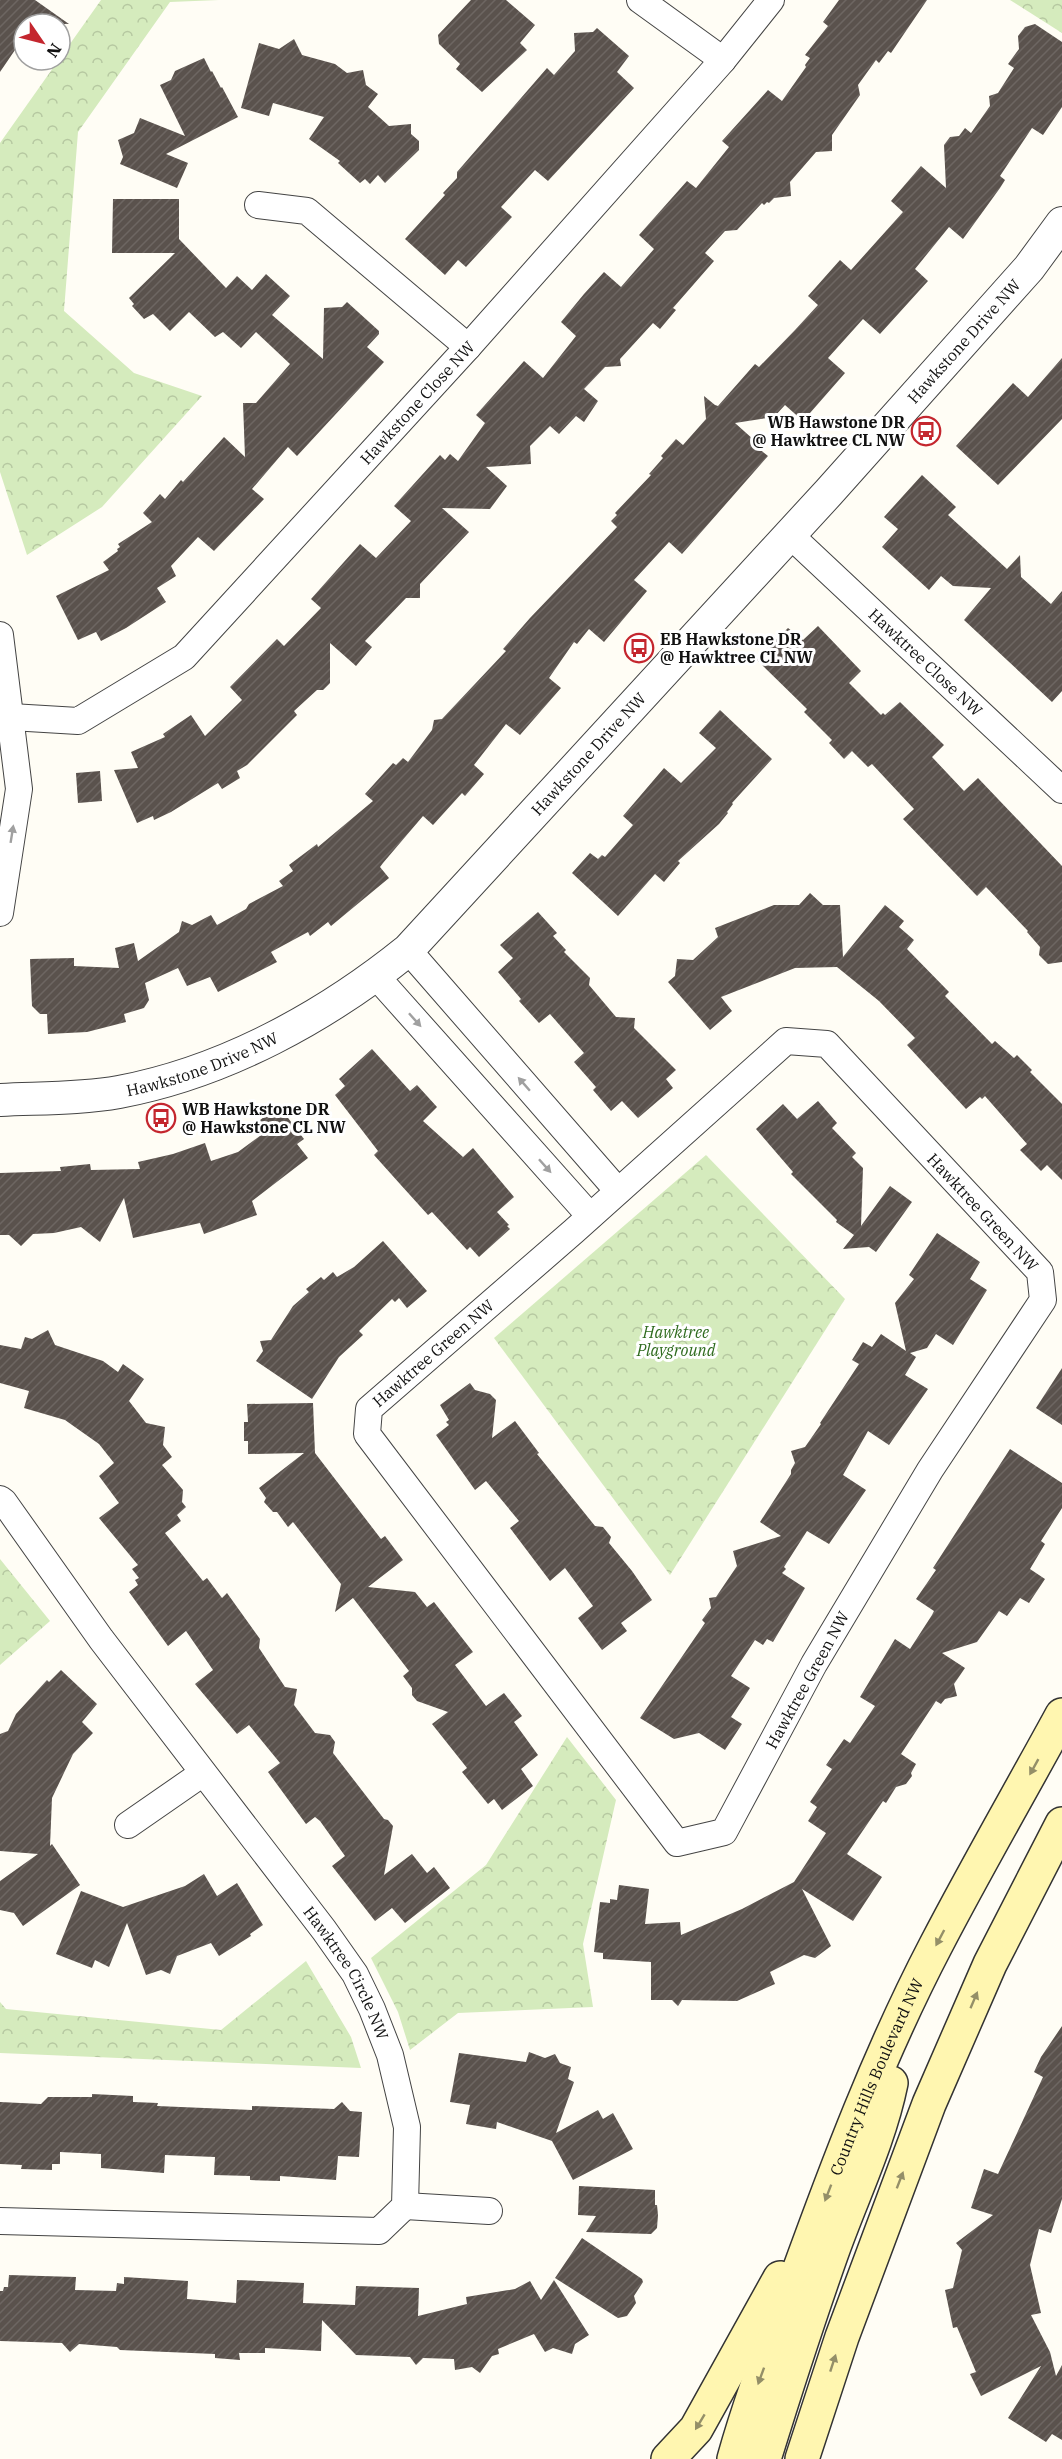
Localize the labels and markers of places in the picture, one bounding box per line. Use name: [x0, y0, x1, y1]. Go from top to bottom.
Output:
place label: WB Hawstone DR @ Hawktree CL NW: [752, 412, 906, 450]
bus stop icon: WB Hawstone DR @ Hawktree CL NW: [910, 415, 942, 447]
place label: EB Hawkstone DR @ Hawktree CL NW: [660, 629, 813, 667]
bus stop icon: EB Hawkstone DR @ Hawktree CL NW: [623, 632, 655, 664]
place label: WB Hawkstone DR @ Hawkstone CL NW: [182, 1099, 346, 1137]
bus stop icon: WB Hawkstone DR @ Hawkstone CL NW: [145, 1102, 177, 1134]

